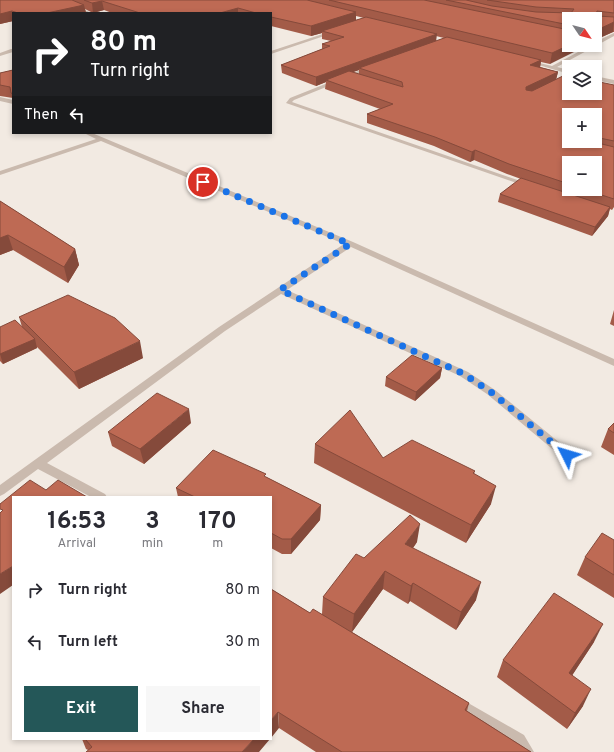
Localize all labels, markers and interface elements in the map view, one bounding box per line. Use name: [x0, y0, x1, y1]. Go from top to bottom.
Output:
north arrow: [562, 12, 602, 52]
map controls: [562, 12, 602, 196]
text: 80 m: [90, 25, 157, 61]
icon: right: [24, 28, 76, 80]
text: Turn right: [90, 60, 170, 83]
button: layers: [562, 60, 602, 100]
icon: left: [66, 104, 88, 126]
text: Then: [24, 106, 58, 125]
button: +: [562, 108, 602, 148]
button: −: [562, 156, 602, 196]
pin: [186, 165, 220, 199]
icon: arrive: [192, 171, 214, 193]
position arrow: [546, 434, 588, 476]
text: 16:53: [47, 507, 106, 537]
text: 3: [145, 507, 160, 537]
text: 170: [199, 507, 237, 537]
text: Arrival: [57, 536, 96, 552]
text: min: [142, 536, 163, 552]
text: m: [212, 536, 223, 552]
icon: right: [24, 579, 46, 601]
text: Turn right: [58, 581, 127, 600]
text: 80 m: [225, 581, 260, 600]
icon: left: [24, 631, 46, 653]
text: Turn left: [58, 633, 118, 652]
text: 30 m: [225, 633, 260, 652]
button: Exit: [24, 686, 138, 732]
button: Share: [146, 686, 260, 732]

